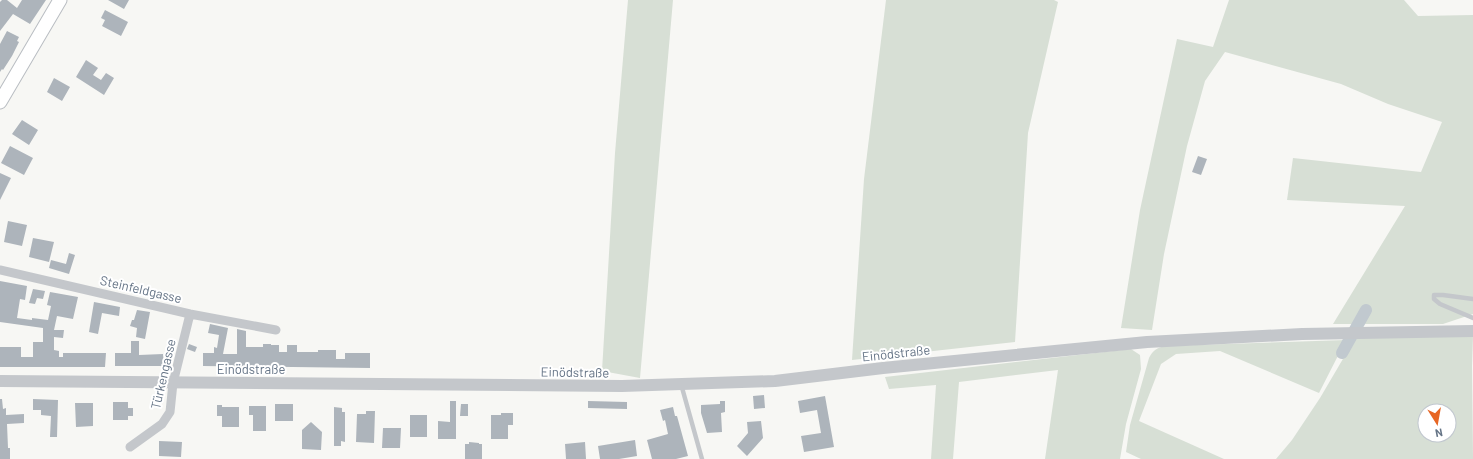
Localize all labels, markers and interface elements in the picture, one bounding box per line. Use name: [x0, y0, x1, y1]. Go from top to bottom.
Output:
street label: Steinfeldgasse: [99, 272, 183, 306]
street label: Türkengasse: [147, 337, 179, 411]
street label: Einödstraße: [861, 341, 931, 365]
street label: Einödstraße: [217, 361, 285, 377]
street label: Einödstraße: [541, 363, 610, 381]
north arrow: [1417, 403, 1457, 443]
text: N: [1434, 426, 1444, 440]

